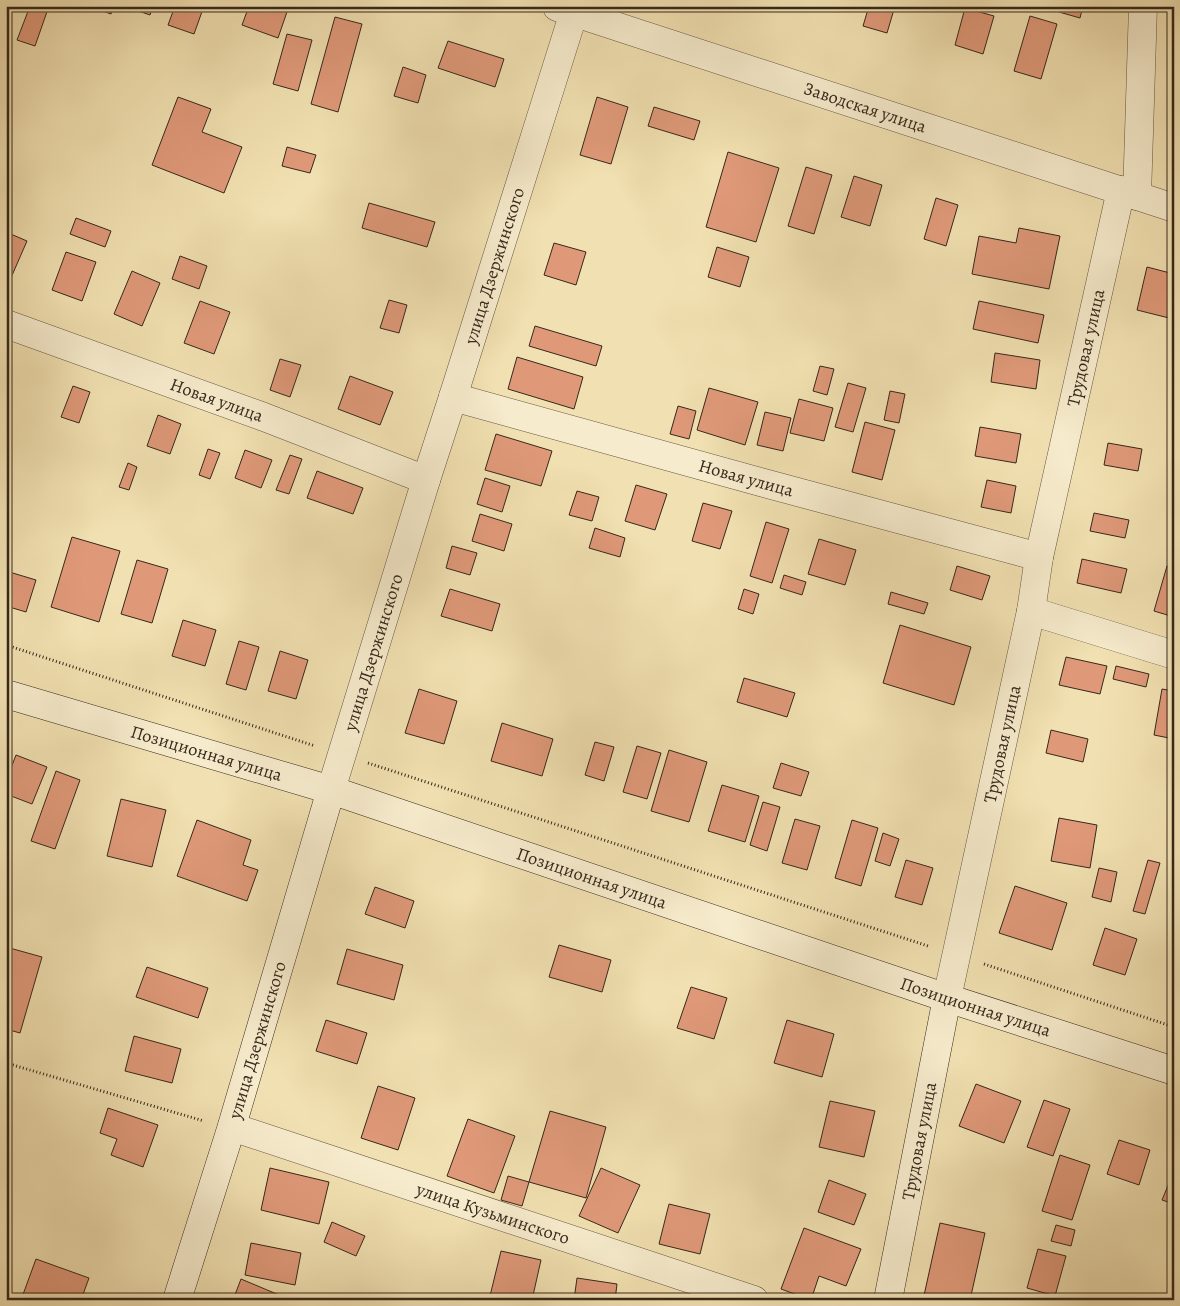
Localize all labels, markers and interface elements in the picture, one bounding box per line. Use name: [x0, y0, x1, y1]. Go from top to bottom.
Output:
street label: Заводская улица: [801, 76, 930, 139]
street label: улица Дзержинского: [458, 184, 530, 348]
street label: Трудовая улица: [1061, 286, 1111, 409]
street label: Новая улица: [167, 372, 267, 428]
street label: Новая улица: [696, 453, 797, 503]
street label: улица Дзержинского: [338, 571, 409, 735]
street label: Трудовая улица: [978, 682, 1027, 805]
street label: Позиционная улица: [128, 719, 286, 787]
street label: Позиционная улица: [513, 842, 671, 915]
street label: улица Дзержинского: [222, 958, 292, 1123]
street label: Позиционная улица: [897, 971, 1055, 1043]
street label: Трудовая улица: [896, 1079, 942, 1202]
street label: улица Кузьминского: [412, 1177, 573, 1250]

